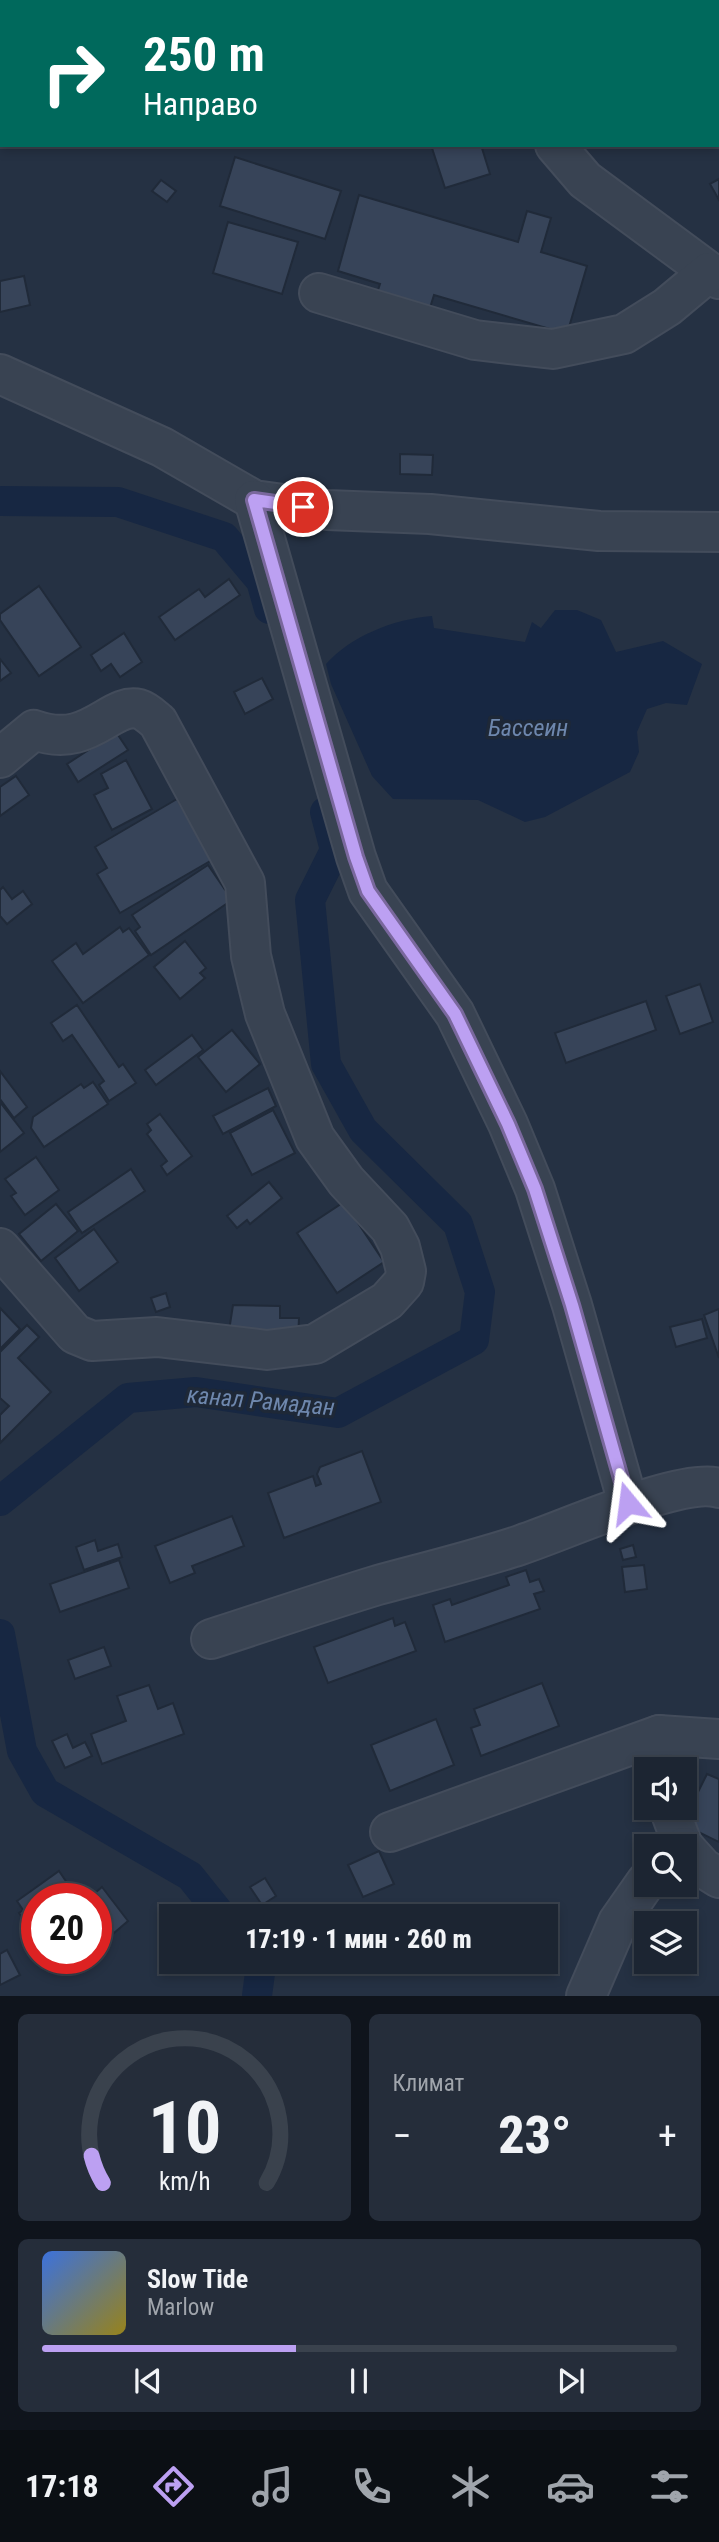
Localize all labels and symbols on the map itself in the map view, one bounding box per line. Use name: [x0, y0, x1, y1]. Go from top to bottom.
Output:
pin: [273, 477, 333, 537]
water label: Бассеин: [488, 714, 568, 742]
water label: канал Рамадан: [186, 1381, 336, 1421]
position arrow: [591, 1466, 665, 1540]
speed limit sign: 20: [21, 1883, 112, 1974]

